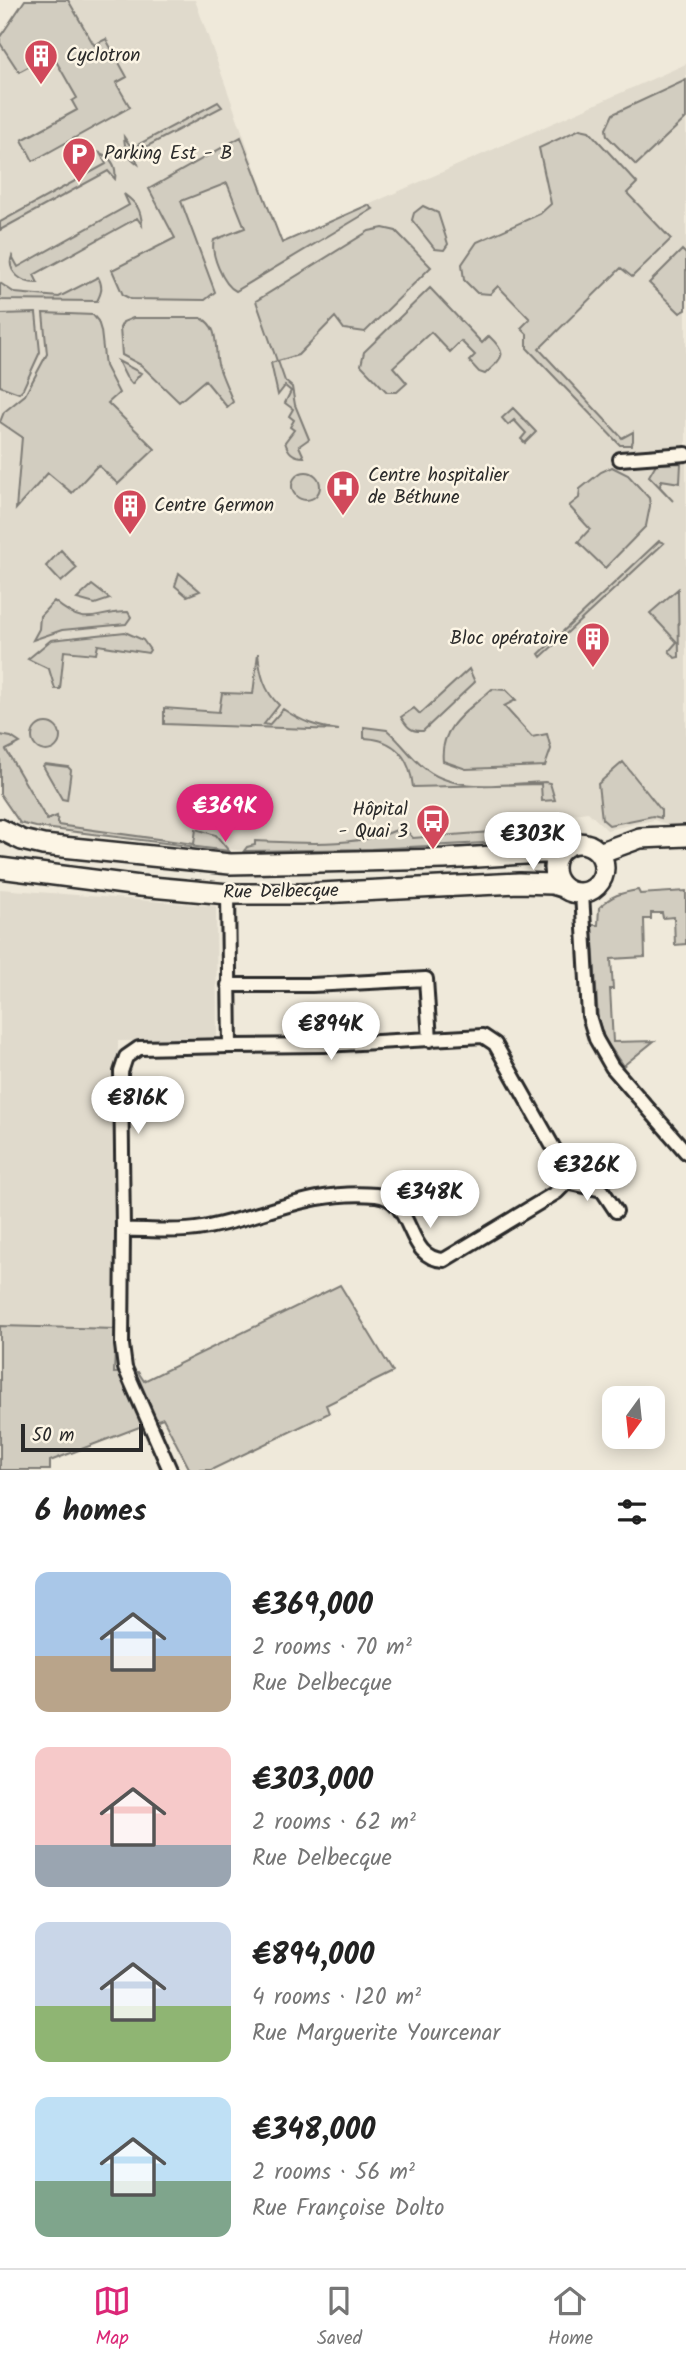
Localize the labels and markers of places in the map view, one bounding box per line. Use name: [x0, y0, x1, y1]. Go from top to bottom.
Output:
building icon: Cyclotron: [22, 37, 60, 86]
place label: Cyclotron: [66, 41, 140, 71]
parking icon: Parking Est - B: [60, 135, 98, 184]
place label: Parking Est - B: [104, 139, 232, 169]
place label: Centre hospitalier de Béthune: [368, 461, 510, 513]
hospital icon: Centre hospitalier de Béthune: [324, 468, 362, 517]
building icon: Centre Germon: [111, 487, 149, 536]
place label: Centre Germon: [154, 491, 274, 521]
building icon: Bloc opératoire: [574, 620, 612, 669]
place label: Bloc opératoire: [450, 624, 568, 654]
pin: €369K: [176, 784, 274, 844]
place label: Hôpital - Quai 3: [338, 795, 408, 847]
bus stop icon: Hôpital - Quai 3: [414, 802, 452, 851]
pin: €303K: [484, 812, 582, 872]
pin: €894K: [282, 1002, 380, 1062]
pin: €816K: [89, 1076, 187, 1136]
pin: €326K: [538, 1144, 636, 1203]
pin: €348K: [381, 1170, 479, 1230]

